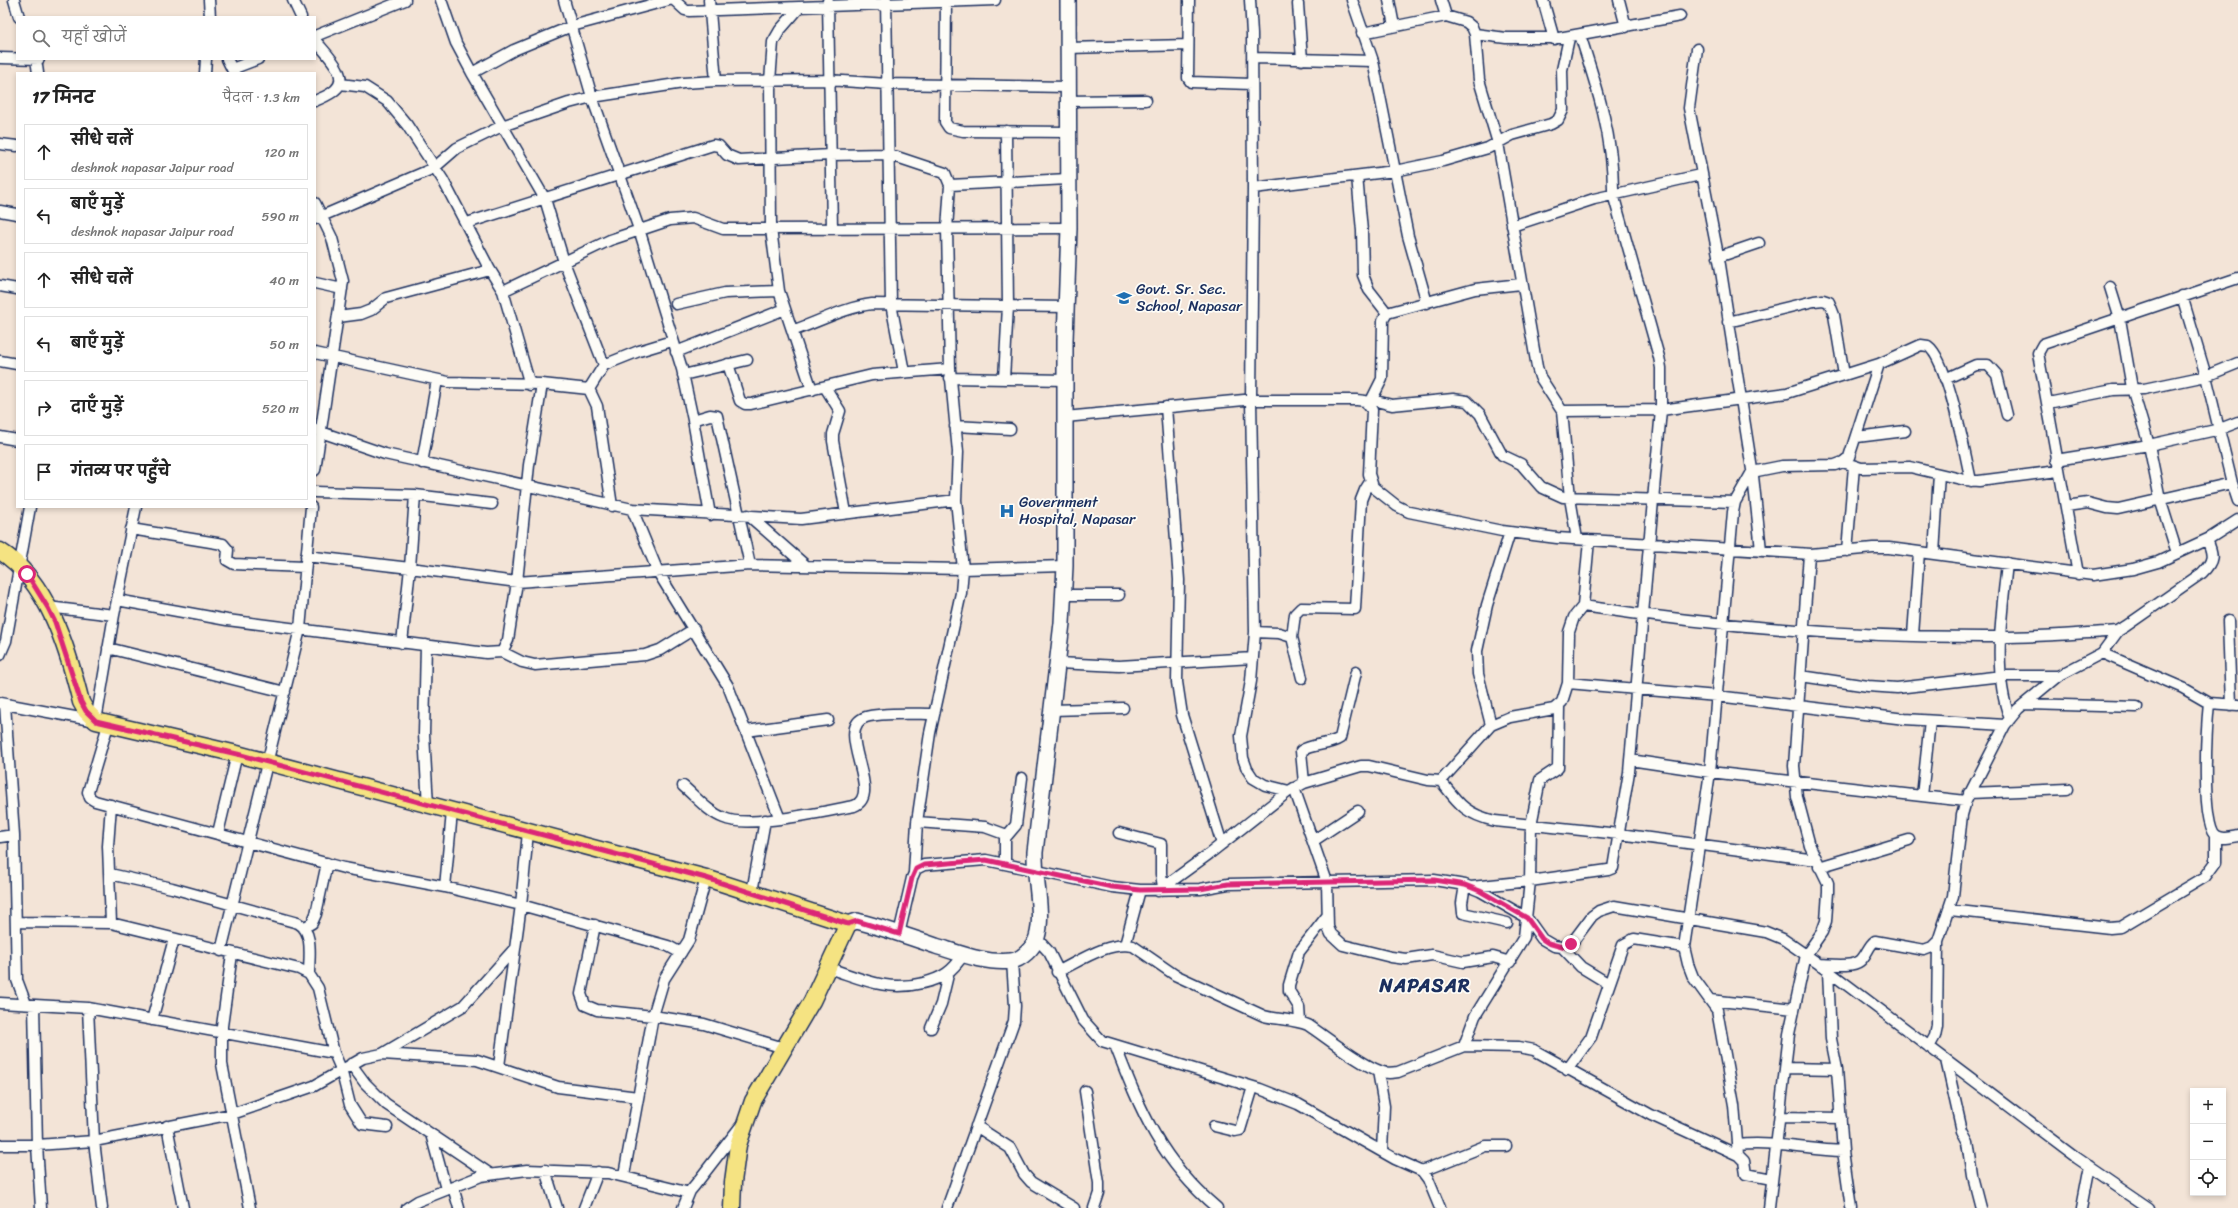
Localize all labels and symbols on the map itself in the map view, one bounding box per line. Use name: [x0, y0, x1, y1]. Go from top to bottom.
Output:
place label: Govt. Sr. Sec. School, Napasar: [1136, 276, 1243, 319]
school or university icon: Govt. Sr. Sec. School, Napasar: [1115, 289, 1133, 307]
place label: Government Hospital, Napasar: [1019, 489, 1136, 532]
hospital icon: Government Hospital, Napasar: [998, 502, 1016, 520]
route start: [18, 565, 36, 583]
route end: [1562, 935, 1580, 953]
district label: NAPASAR: [1379, 969, 1470, 1002]

